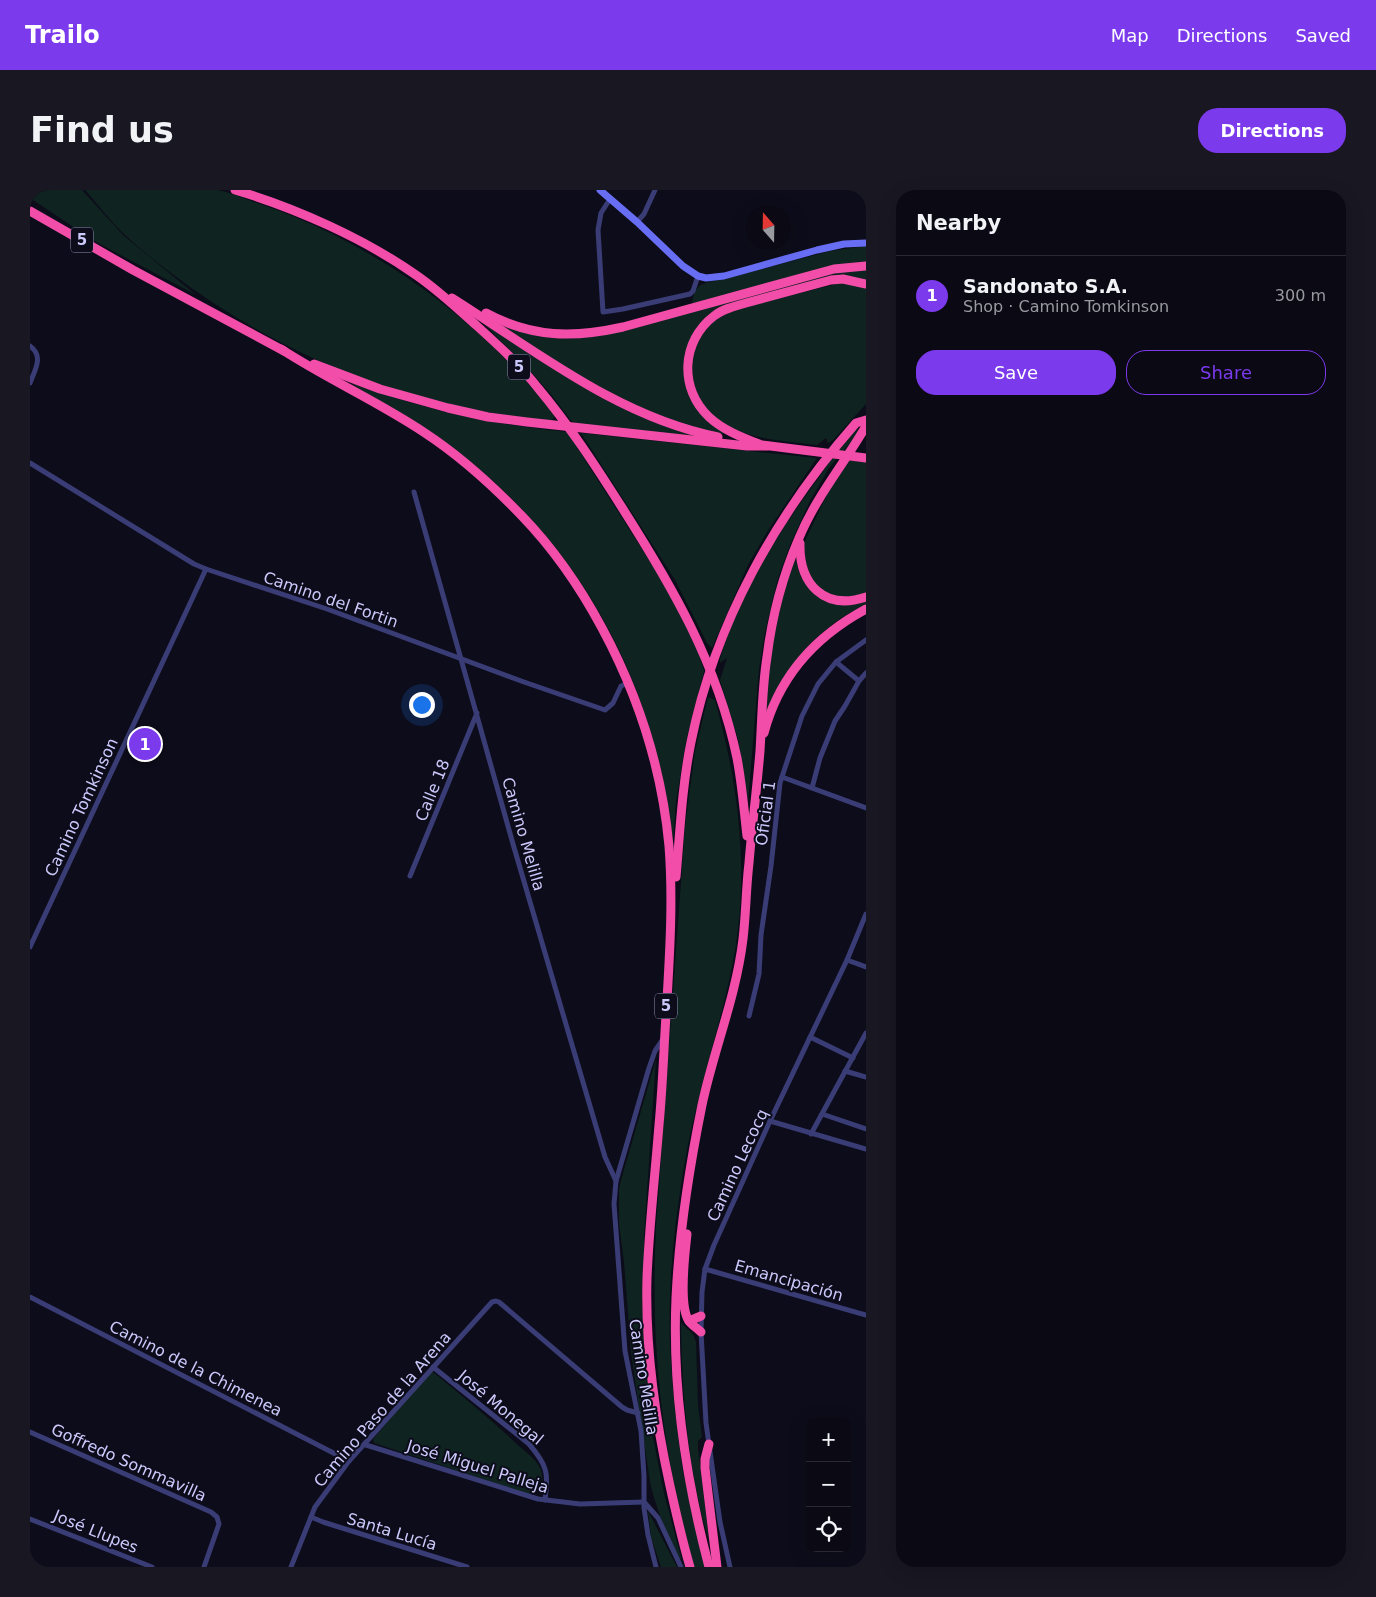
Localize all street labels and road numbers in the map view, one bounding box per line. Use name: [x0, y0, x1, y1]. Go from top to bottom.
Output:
road number: 5: [71, 228, 93, 252]
road number: 5: [508, 354, 530, 380]
street label: Camino del Fortin: [261, 567, 401, 631]
street label: Camino Tomkinson: [41, 735, 122, 879]
street label: Calle 18: [411, 756, 453, 824]
street label: Camino Melilla: [498, 775, 549, 893]
street label: Oficial 1: [752, 779, 779, 847]
road number: 5: [655, 994, 677, 1018]
street label: Camino Lecocq: [703, 1106, 772, 1225]
street label: Emancipación: [732, 1256, 845, 1305]
street label: Camino de la Chimenea: [106, 1317, 285, 1420]
street label: Camino Melilla: [625, 1318, 662, 1436]
street label: Camino Paso de la Arena: [310, 1328, 455, 1491]
street label: José Monegal: [453, 1365, 547, 1449]
street label: Goffredo Sommavilla: [48, 1420, 209, 1505]
street label: José Miguel Palleja: [404, 1436, 551, 1497]
street label: José Llupes: [50, 1505, 141, 1557]
street label: Santa Lucía: [345, 1509, 439, 1554]

